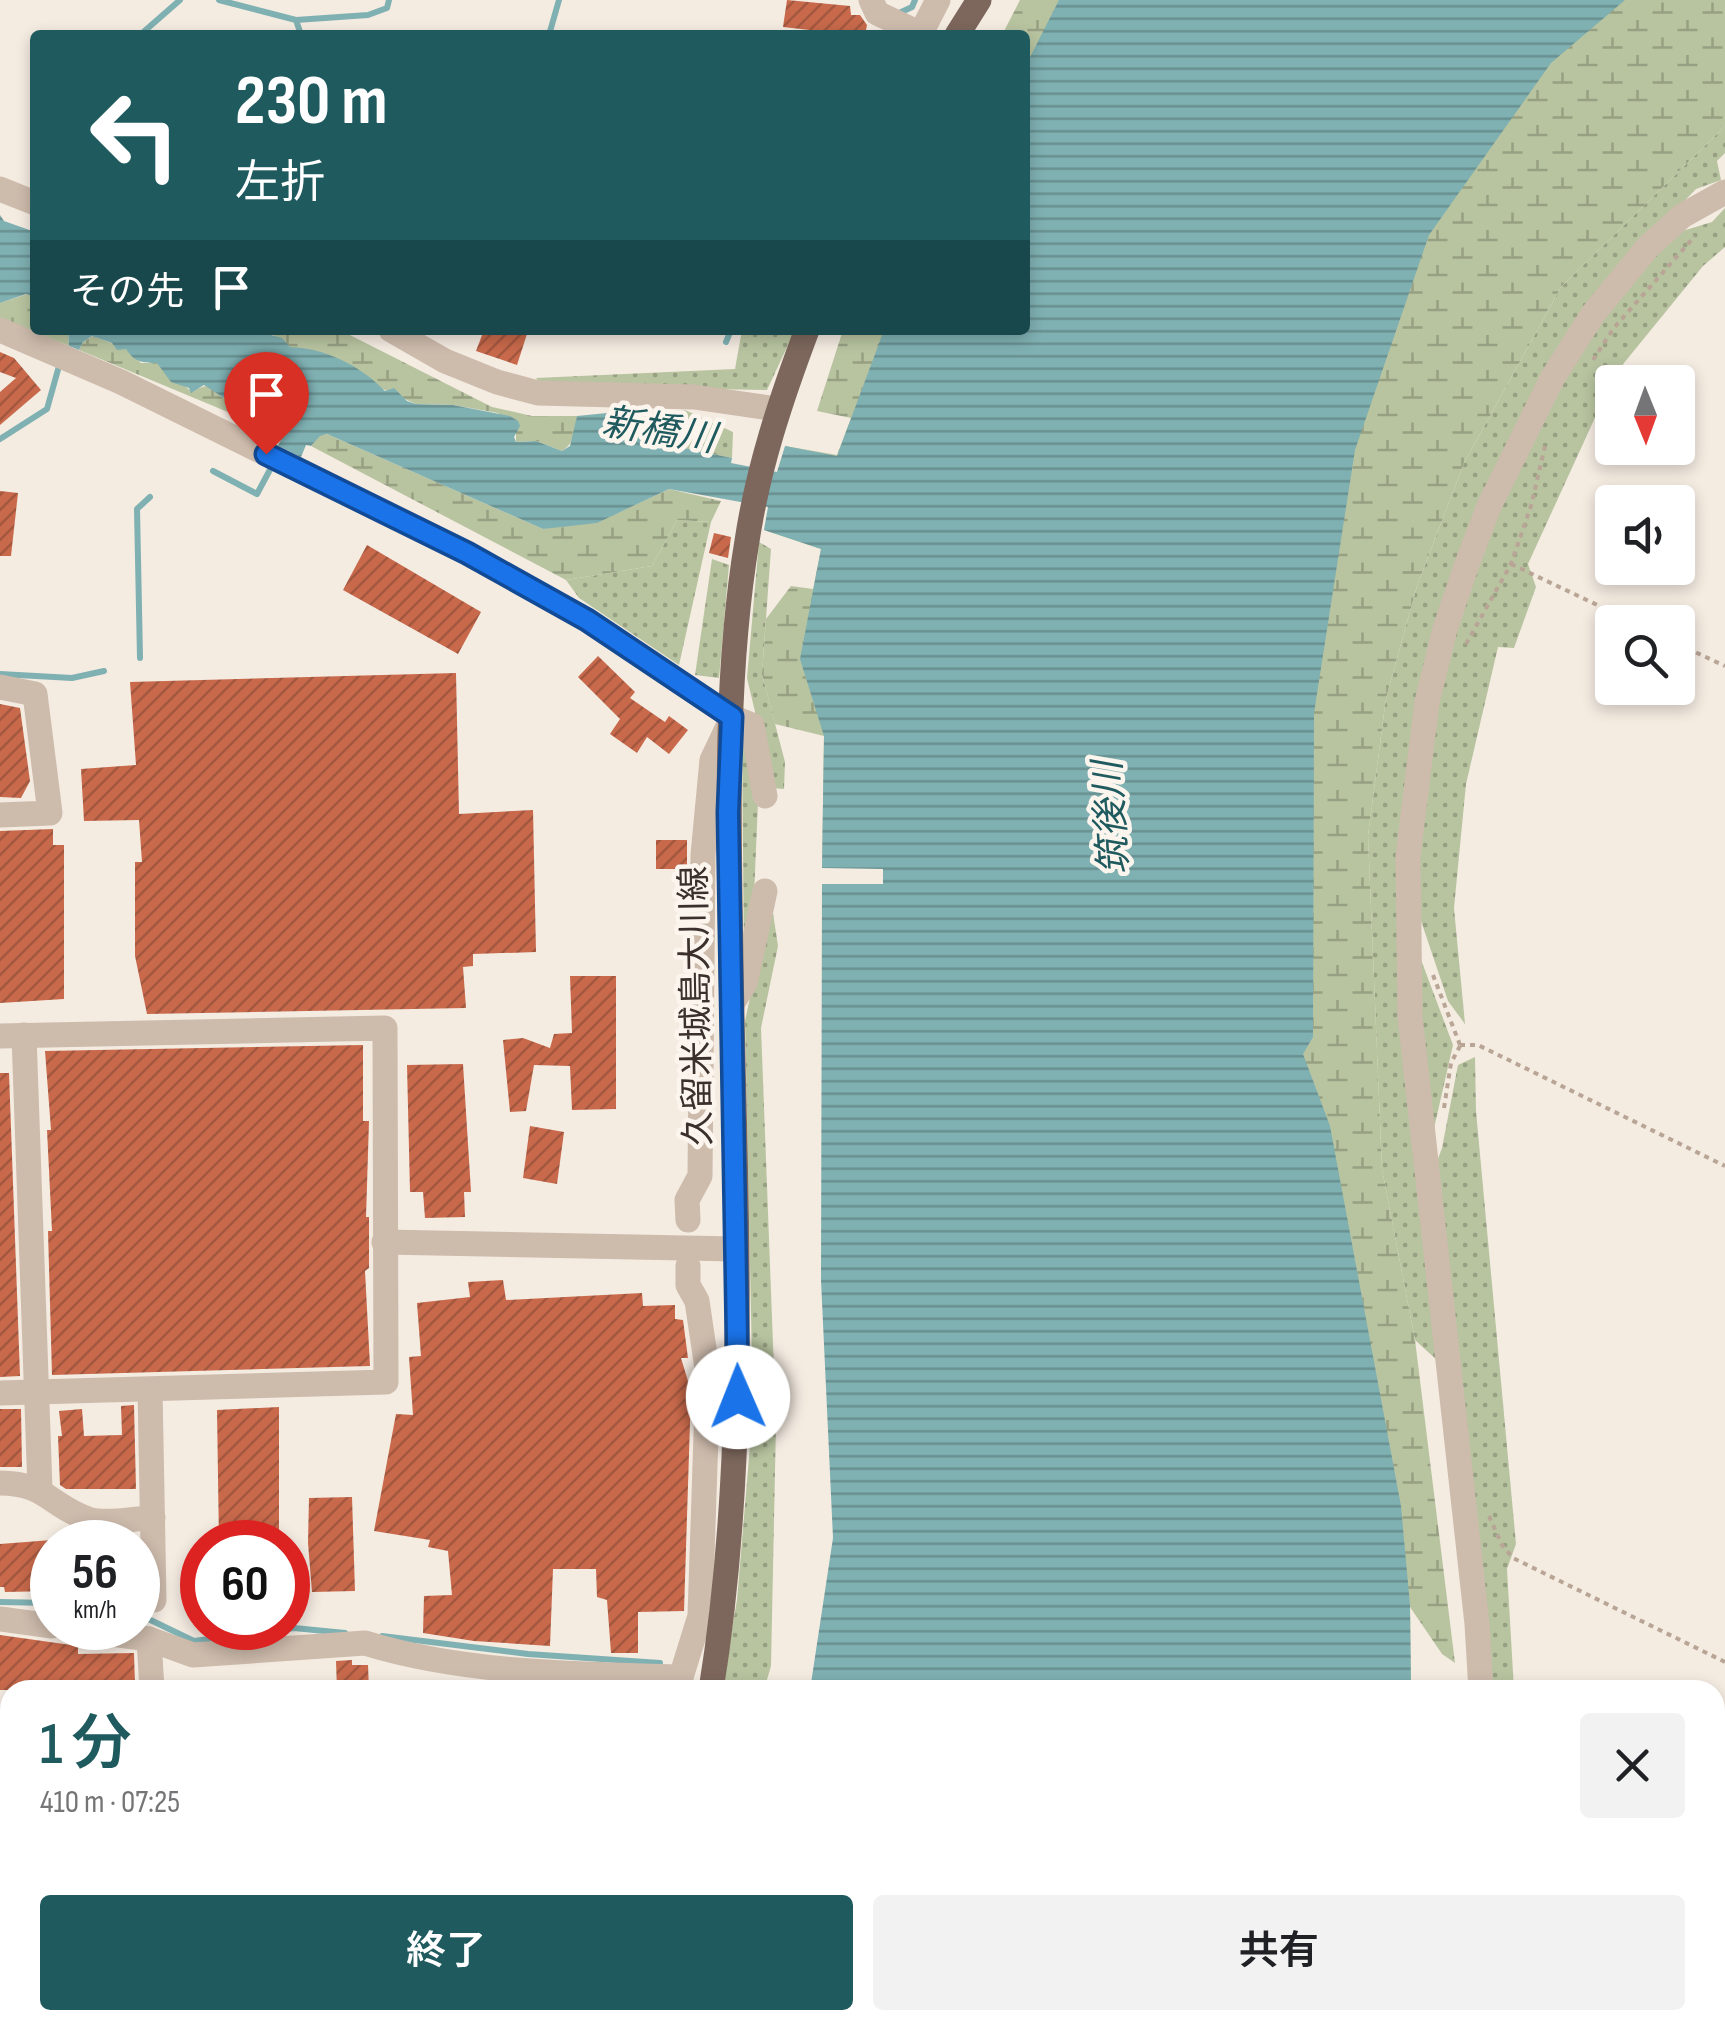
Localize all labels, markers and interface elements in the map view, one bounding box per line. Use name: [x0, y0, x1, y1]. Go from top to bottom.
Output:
text: 230 m: [235, 60, 388, 144]
icon: left: [70, 70, 200, 200]
text: 左折: [235, 156, 325, 211]
icon: arrive: [204, 260, 259, 315]
text: その先: [70, 270, 184, 315]
pin: [224, 352, 309, 455]
north arrow: [1595, 365, 1695, 465]
map controls: [1595, 365, 1695, 705]
icon: arrive: [239, 367, 294, 422]
water label: 新橋川: [599, 400, 723, 463]
button: sound: [1595, 485, 1695, 585]
button: search: [1595, 605, 1695, 705]
water label: 筑後川: [1085, 756, 1138, 876]
street label: 久留米城島大川線: [673, 866, 721, 1146]
position arrow: [686, 1345, 790, 1449]
speed limit sign: 60: [180, 1520, 310, 1650]
text: 56: [72, 1543, 118, 1603]
text: km/h: [73, 1595, 117, 1626]
text: 1 分: [40, 1709, 132, 1781]
button: close: [1580, 1713, 1685, 1818]
text: 410 m · 07:25: [40, 1783, 180, 1822]
button: 終了: [40, 1895, 853, 2010]
button: 共有: [873, 1895, 1685, 2010]

